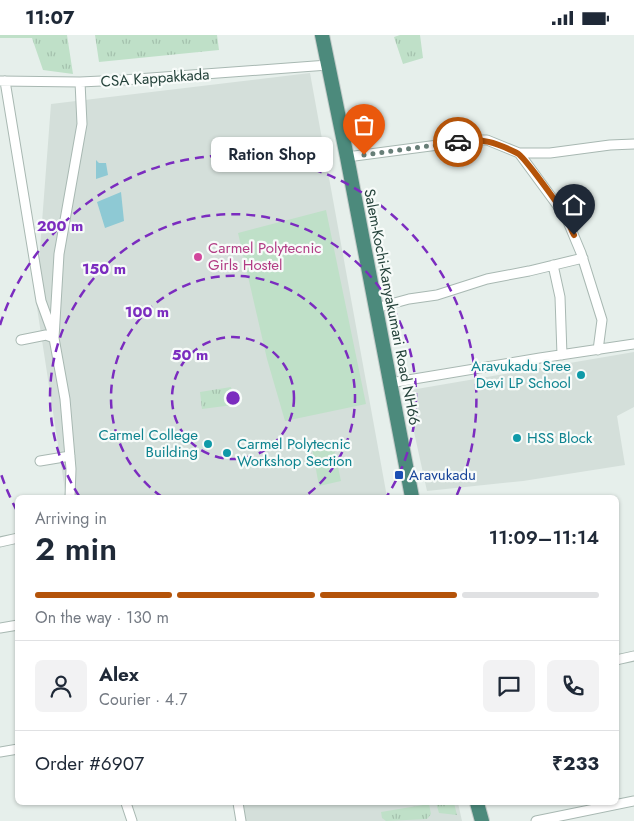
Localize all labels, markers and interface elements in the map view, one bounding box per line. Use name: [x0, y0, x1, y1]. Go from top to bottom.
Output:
text: 11:07: [25, 4, 75, 31]
street label: CSA Kappakkada: [100, 63, 210, 93]
pin: [343, 104, 385, 155]
icon: bag: [350, 111, 378, 139]
courier: [433, 117, 483, 167]
icon: car: [444, 128, 472, 156]
callout: Ration Shop: [212, 137, 334, 173]
text: Ration Shop: [228, 143, 316, 166]
pin: [553, 184, 595, 235]
street label: Salem-Kochi-Kanyakumari Road NH66: [358, 187, 426, 427]
icon: home: [560, 191, 588, 219]
text: 200 m: [37, 215, 83, 237]
place label: Carmel Polytecnic Girls Hostel: [208, 237, 321, 276]
marker: Carmel Polytecnic Girls Hostel: [192, 251, 204, 263]
text: 150 m: [82, 258, 126, 280]
text: 100 m: [125, 301, 169, 323]
text: 50 m: [172, 344, 208, 366]
place label: Aravukadu Sree Devi LP School: [471, 355, 571, 394]
marker: Aravukadu Sree Devi LP School: [575, 369, 587, 381]
centre of rings: [224, 389, 242, 407]
place label: Carmel College Building: [99, 424, 198, 463]
place label: HSS Block: [527, 427, 593, 449]
marker: HSS Block: [511, 432, 523, 444]
place label: Carmel Polytecnic Workshop Section: [237, 433, 352, 472]
marker: Carmel College Building: [202, 438, 214, 450]
marker: Carmel Polytecnic Workshop Section: [221, 447, 233, 459]
place label: Aravukadu: [409, 464, 476, 486]
marker: Aravukadu: [393, 469, 405, 481]
text: Arriving in: [35, 507, 107, 530]
text: 11:09–11:14: [489, 524, 599, 551]
text: 2 min: [35, 526, 117, 572]
text: On the way · 130 m: [35, 606, 169, 629]
button: person: [35, 660, 87, 712]
button: chat: [483, 660, 535, 712]
button: phone: [547, 660, 599, 712]
text: Alex: [99, 661, 139, 688]
text: Courier · 4.7: [99, 688, 187, 711]
text: Order #6907: [35, 750, 144, 777]
text: ₹233: [552, 750, 599, 777]

